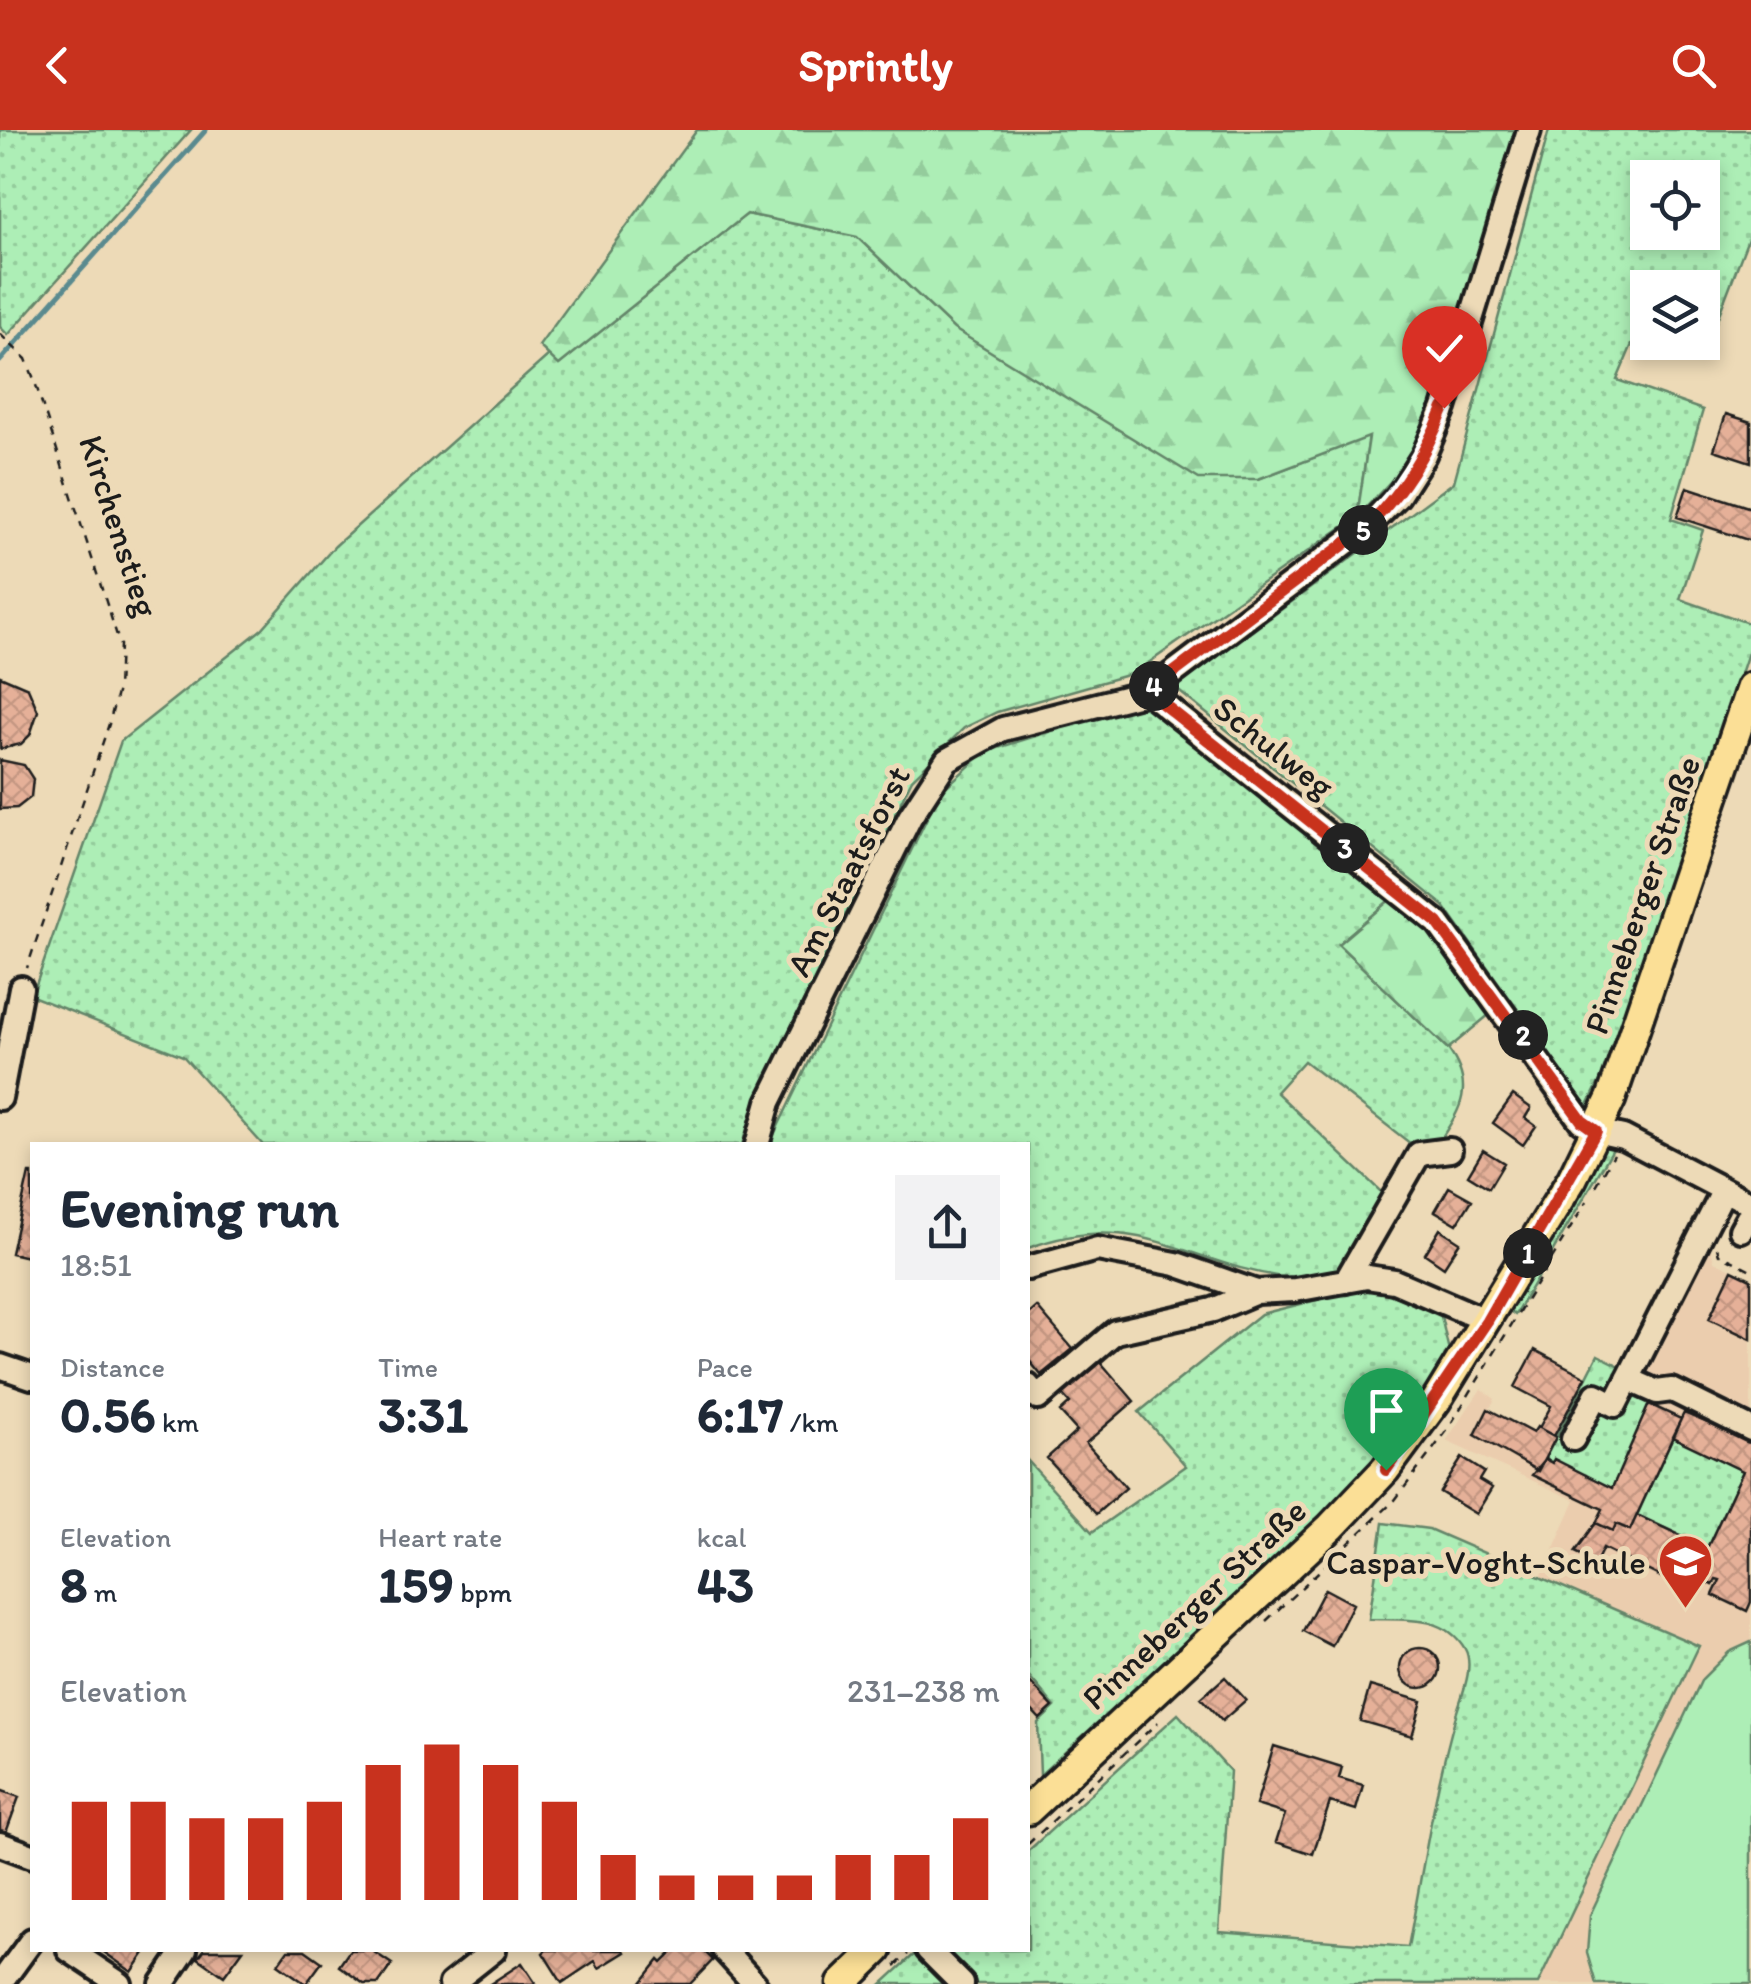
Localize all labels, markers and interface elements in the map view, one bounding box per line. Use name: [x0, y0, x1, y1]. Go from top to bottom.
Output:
icon: back: [30, 38, 85, 93]
text: Sprintly: [798, 38, 953, 92]
icon: search: [1666, 38, 1721, 93]
map controls: [1630, 160, 1720, 360]
button: locate: [1630, 160, 1720, 250]
button: layers: [1630, 270, 1720, 360]
pin: [1402, 306, 1487, 409]
icon: check: [1417, 321, 1472, 376]
street label: Kirchenstieg: [70, 430, 168, 622]
pin: 5: [1338, 505, 1388, 555]
text: 5: [1356, 513, 1370, 547]
pin: 4: [1129, 661, 1179, 711]
text: 4: [1146, 669, 1162, 703]
street label: Schulweg: [1205, 687, 1343, 807]
street label: Pinneberger Straße: [1575, 751, 1709, 1039]
street label: Am Staatsforst: [777, 759, 919, 983]
pin: 3: [1320, 823, 1370, 873]
text: 3: [1337, 831, 1353, 865]
pin: 2: [1498, 1010, 1548, 1060]
text: 2: [1516, 1018, 1530, 1052]
text: Evening run: [60, 1175, 339, 1241]
button: share: [895, 1175, 1000, 1280]
pin: 1: [1503, 1228, 1553, 1278]
text: 1: [1522, 1236, 1535, 1270]
text: 18:51: [60, 1246, 132, 1284]
text: Distance: [60, 1350, 165, 1384]
text: Time: [378, 1350, 438, 1384]
text: Pace: [697, 1350, 753, 1384]
pin: [1344, 1368, 1429, 1471]
icon: arrive: [1359, 1383, 1414, 1438]
text: 0.56: [60, 1384, 156, 1445]
text: 3:31: [378, 1384, 468, 1445]
text: 6:17: [697, 1384, 783, 1445]
text: km: [156, 1405, 199, 1439]
text: /km: [783, 1405, 838, 1439]
street label: Pinneberger Straße: [1073, 1489, 1315, 1719]
text: Elevation: [60, 1520, 171, 1554]
text: Heart rate: [378, 1520, 502, 1554]
text: kcal: [697, 1520, 746, 1554]
school or university icon: Caspar-Voght-Schule: [1655, 1532, 1715, 1611]
place label: Caspar-Voght-Schule: [1326, 1541, 1646, 1583]
text: 8: [60, 1554, 87, 1615]
text: 159: [378, 1554, 454, 1615]
text: 43: [697, 1554, 754, 1615]
text: m: [87, 1575, 117, 1609]
text: bpm: [454, 1575, 512, 1609]
text: Elevation: [60, 1672, 187, 1710]
text: 231–238 m: [847, 1672, 1000, 1710]

